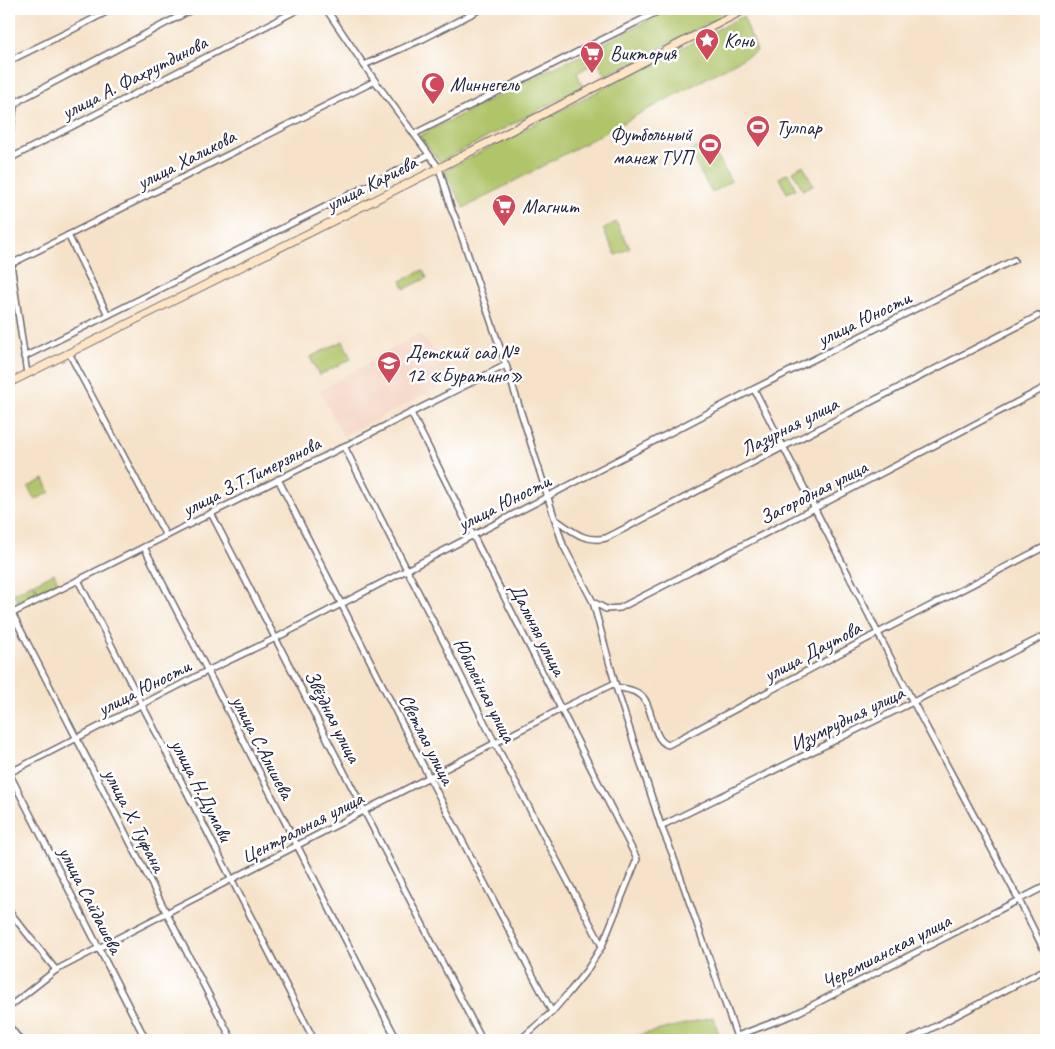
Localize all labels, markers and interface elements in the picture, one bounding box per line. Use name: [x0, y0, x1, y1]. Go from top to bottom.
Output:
place icon: Конь: [694, 27, 720, 61]
place label: Конь: [724, 28, 755, 53]
street label: улица А. Фахрутдинова: [57, 29, 213, 125]
supermarket icon: Виктория: [579, 40, 605, 74]
place label: Виктория: [610, 41, 677, 66]
mosque icon: Миннегель: [420, 71, 446, 105]
place label: Миннегель: [450, 72, 520, 97]
sports icon: Тулпар: [745, 114, 771, 148]
place label: Тулпар: [776, 115, 823, 140]
place label: Футбольный манеж ТУП: [610, 122, 695, 170]
street label: улица Халикова: [132, 123, 241, 195]
sports icon: Футбольный манеж ТУП: [697, 132, 723, 166]
street label: улица Кариева: [321, 149, 422, 217]
supermarket icon: Магнит: [491, 193, 517, 227]
place label: Магнит: [522, 194, 580, 219]
street label: улица Юности: [812, 285, 916, 352]
place label: Детский сад № 12 «Буратино»: [406, 340, 523, 388]
school or university icon: Детский сад № 12 «Буратино»: [376, 350, 402, 384]
street label: Лазурная улица: [736, 391, 844, 463]
street label: улица З.Т.Тимерзянова: [177, 430, 326, 523]
street label: Загородная улица: [755, 454, 873, 530]
street label: улица Юности: [453, 468, 556, 537]
street label: Дальняя улица: [504, 579, 572, 681]
street label: улица Даутова: [759, 615, 866, 688]
street label: Юбилейная улица: [448, 634, 522, 748]
street label: улица Юности: [93, 653, 196, 722]
street label: Звёздная улица: [298, 666, 367, 769]
street label: Изумрудная улица: [786, 680, 910, 758]
street label: улица С.Алишева: [225, 690, 300, 805]
street label: Светлая улица: [393, 690, 461, 790]
street label: улица Н.Думави: [165, 734, 239, 847]
street label: улица Х. Туфана: [97, 764, 172, 878]
street label: Центральная улица: [237, 785, 369, 869]
street label: улица Сайдашева: [52, 841, 129, 960]
street label: Черемшанская улица: [818, 907, 957, 995]

